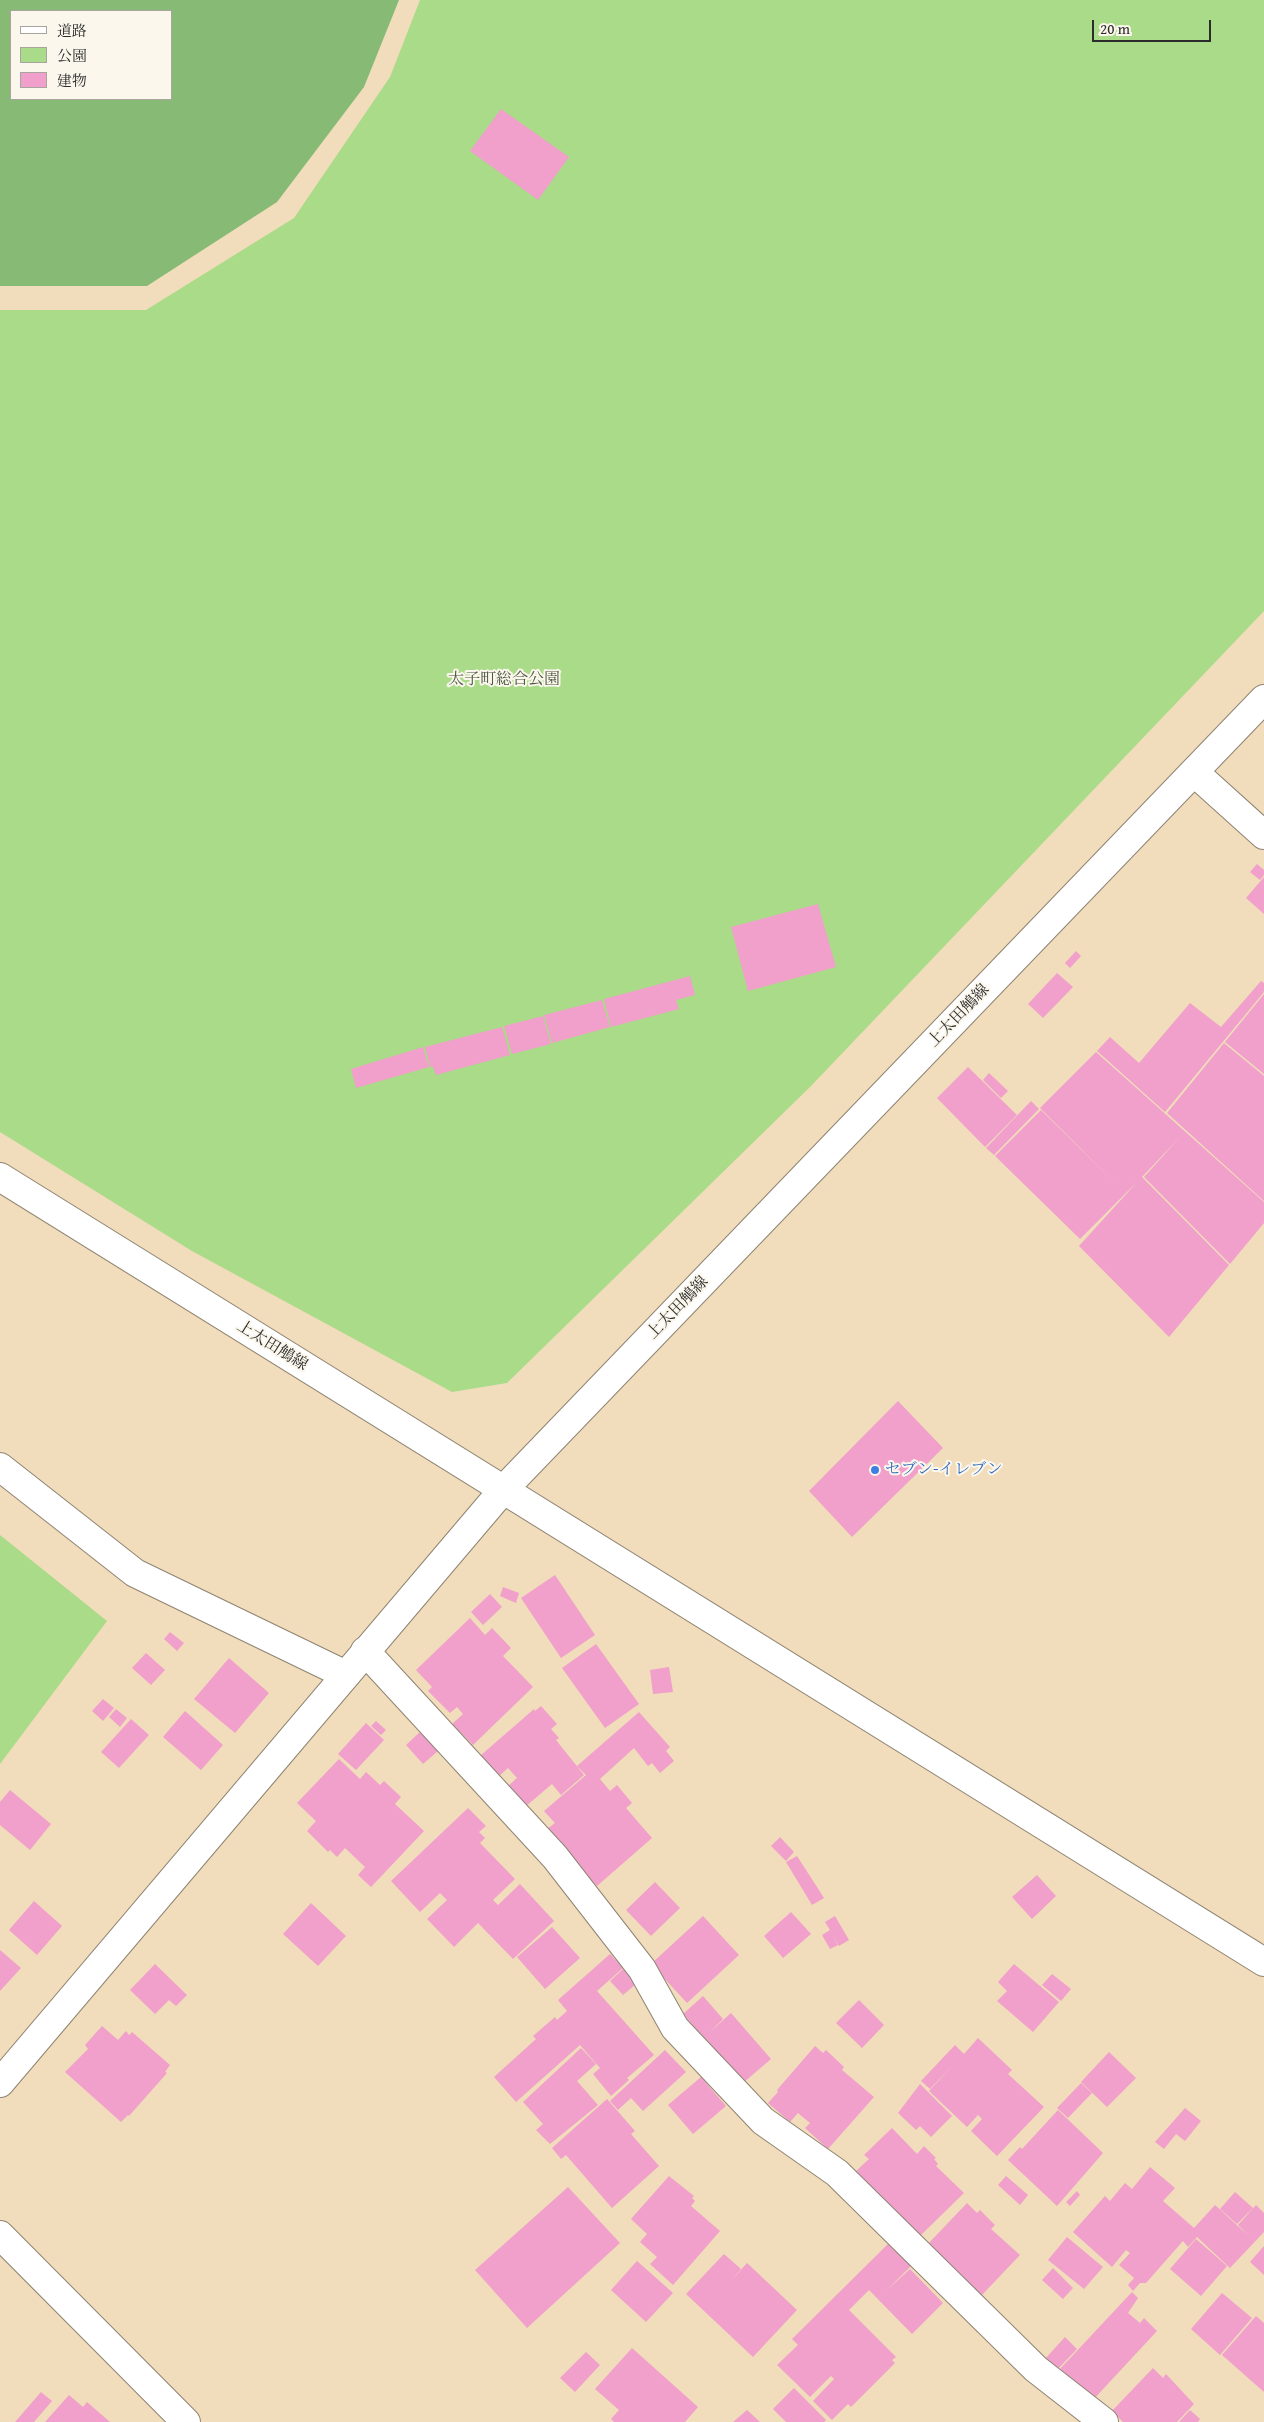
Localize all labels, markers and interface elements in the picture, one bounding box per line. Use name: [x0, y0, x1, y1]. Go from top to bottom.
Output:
legend: [10, 10, 172, 100]
scale bar: [1094, 10, 1213, 42]
text: 20 m: [1100, 18, 1130, 39]
text: 道路: [57, 20, 87, 41]
text: 公園: [57, 45, 87, 66]
text: 建物: [57, 70, 87, 91]
park label: 太子町総合公園: [448, 670, 560, 690]
street label: 上太田鵤線: [924, 981, 994, 1051]
street label: 上太田鵤線: [643, 1273, 713, 1343]
street label: 上太田鵤線: [233, 1317, 311, 1375]
place label: セブン-イレブン: [885, 1460, 1002, 1480]
marker: セブン-イレブン: [869, 1464, 881, 1476]

